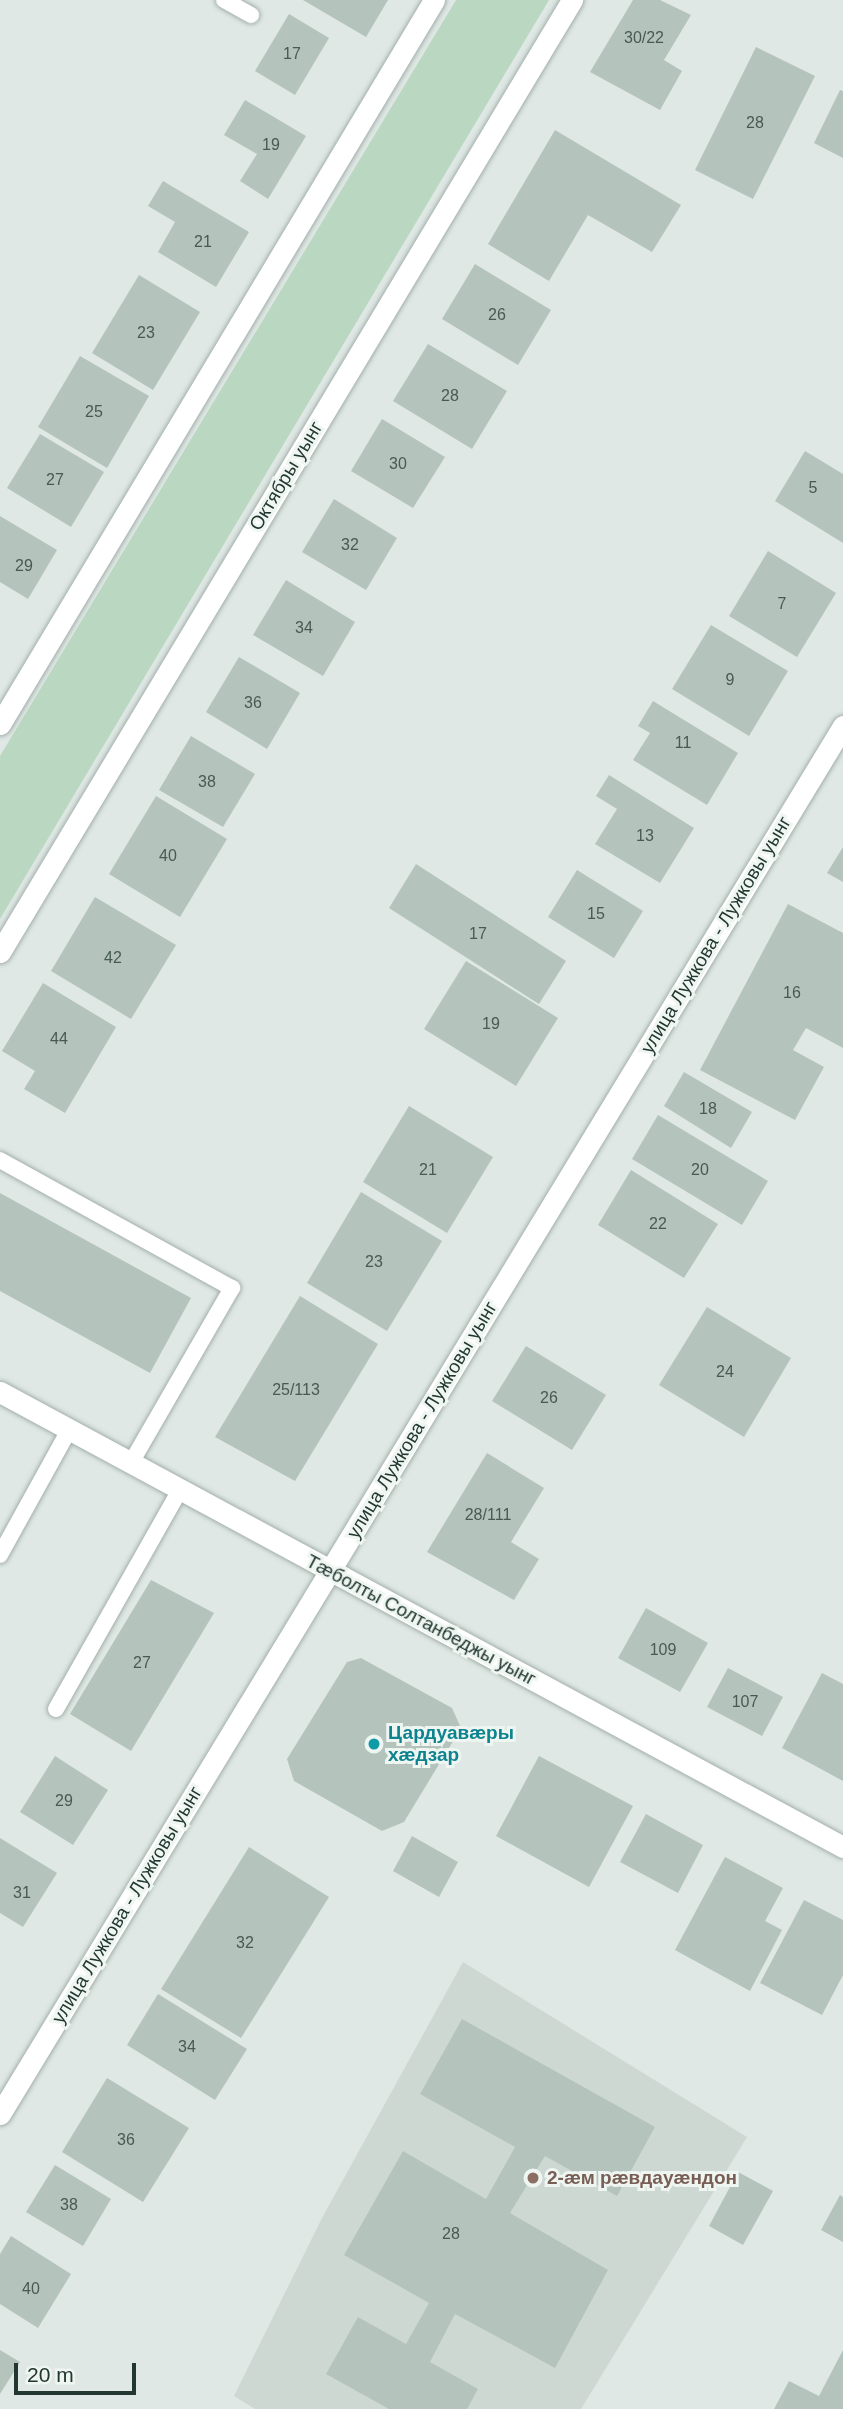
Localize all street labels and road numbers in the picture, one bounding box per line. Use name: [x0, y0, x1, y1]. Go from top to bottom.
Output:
street label: Октябры уынг: [244, 417, 328, 535]
street label: улица Лужкова - Лужковы уынг: [636, 812, 796, 1058]
street label: улица Лужкова - Лужковы уынг: [342, 1297, 502, 1543]
street label: Тæболты Солтанбеджы уынг: [302, 1550, 540, 1690]
street label: улица Лужкова - Лужковы уынг: [47, 1782, 207, 2028]

